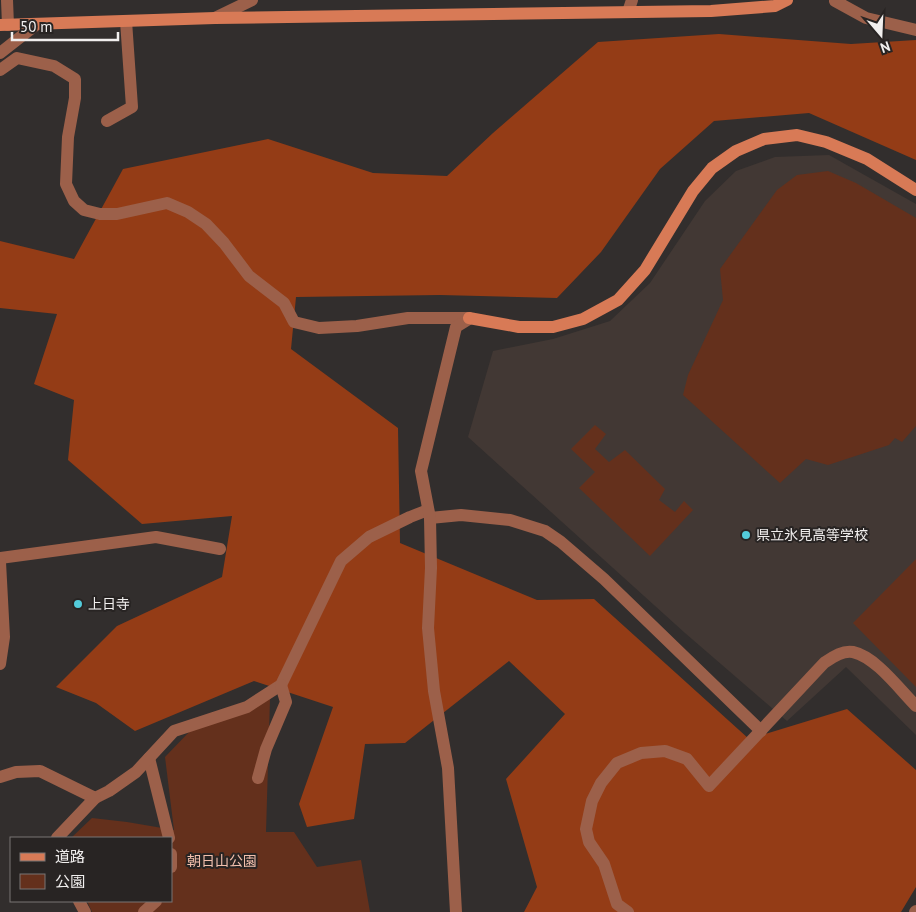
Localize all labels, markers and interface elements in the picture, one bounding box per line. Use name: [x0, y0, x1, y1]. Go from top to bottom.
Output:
scale bar: [12, 10, 119, 42]
north arrow: [856, 10, 906, 60]
text: 50 m: [20, 17, 53, 36]
text: N: [878, 37, 893, 57]
place label: 県立氷見高等学校: [756, 526, 868, 544]
marker: 県立氷見高等学校: [740, 529, 752, 541]
place label: 上日寺: [88, 595, 130, 613]
marker: 上日寺: [72, 598, 84, 610]
legend: [10, 837, 172, 902]
text: 道路: [55, 847, 85, 866]
park label: 朝日山公園: [187, 852, 257, 870]
text: 公園: [55, 872, 85, 891]

